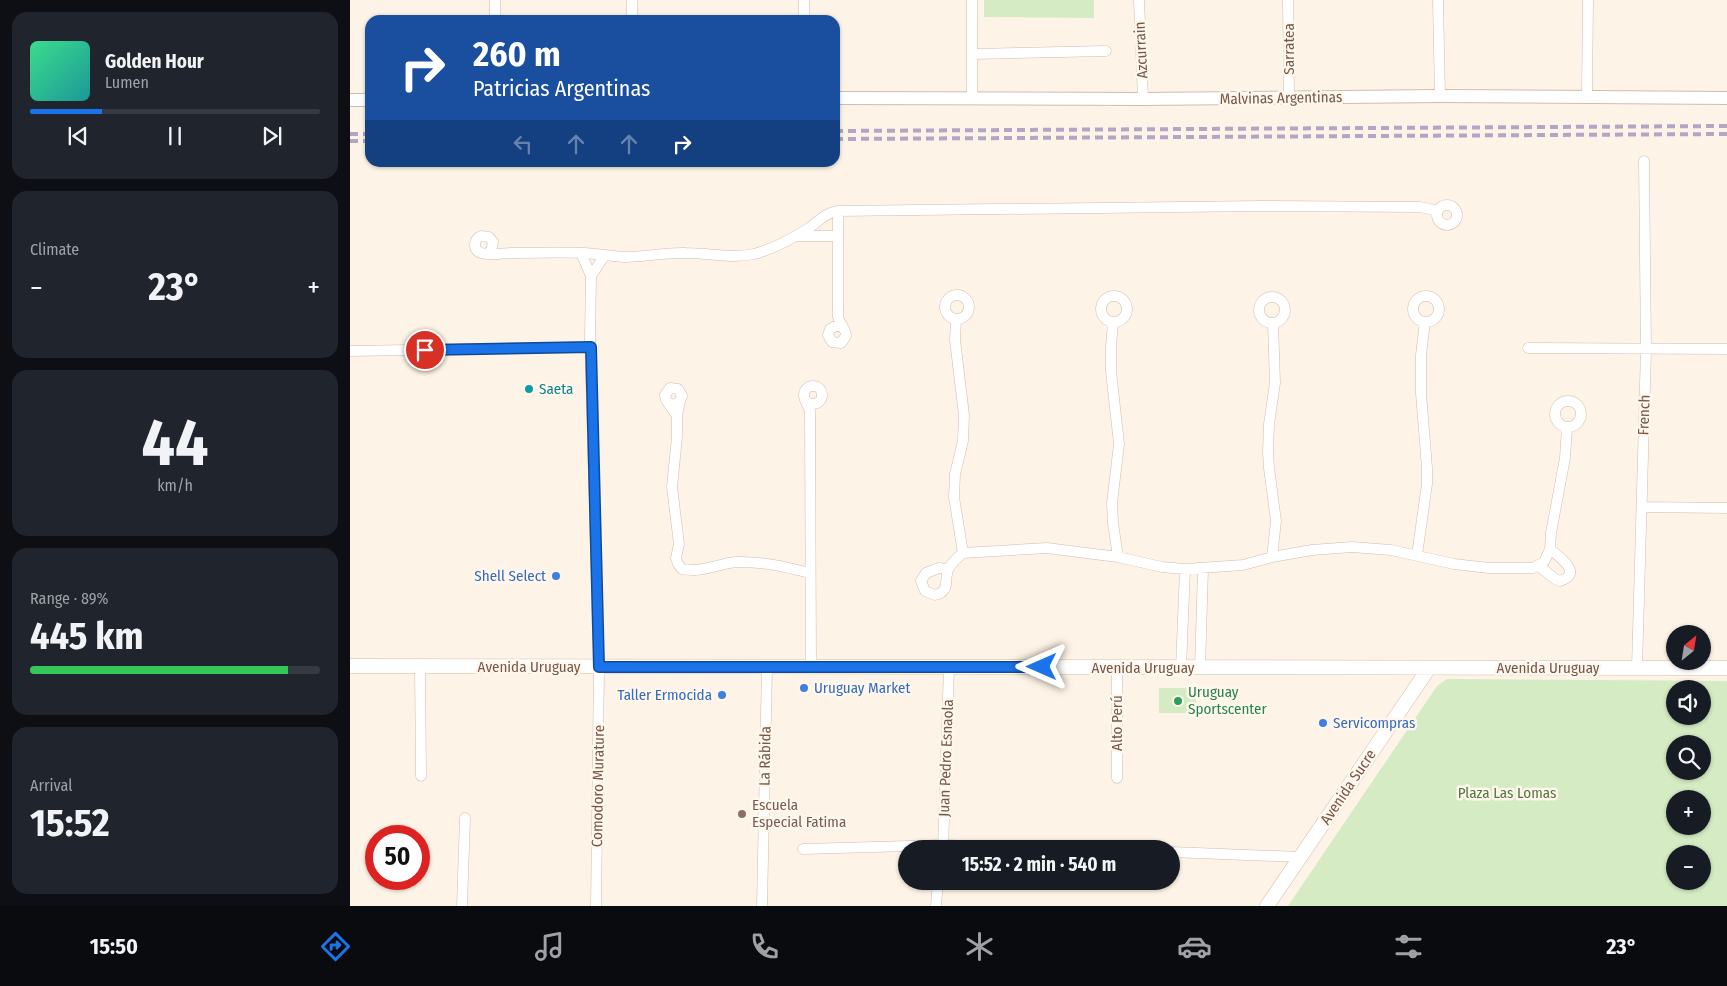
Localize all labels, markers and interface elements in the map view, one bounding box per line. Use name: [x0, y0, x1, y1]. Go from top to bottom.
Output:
street label: Azcurrain: [1131, 21, 1151, 79]
street label: Sarratea: [1280, 23, 1298, 75]
text: 260 m: [473, 33, 561, 75]
icon: right: [390, 35, 455, 100]
text: Golden Hour: [105, 50, 204, 73]
text: Lumen: [105, 73, 149, 92]
text: Patricias Argentinas: [473, 75, 650, 102]
street label: Malvinas Argentinas: [1220, 88, 1342, 108]
icon: previous: [64, 122, 92, 150]
icon: pause: [161, 122, 189, 150]
icon: next: [258, 122, 286, 150]
icon: left: [509, 130, 537, 158]
icon: ahead: [562, 130, 590, 158]
icon: ahead: [615, 130, 643, 158]
icon: right: [668, 130, 696, 158]
text: Climate: [30, 240, 79, 259]
text: 23°: [148, 264, 202, 310]
text: −: [30, 271, 43, 304]
text: +: [307, 271, 320, 304]
pin: [404, 329, 446, 371]
icon: arrive: [411, 336, 439, 364]
place label: Saeta: [539, 380, 573, 398]
marker: Saeta: [523, 383, 535, 395]
street label: French: [1634, 394, 1654, 436]
text: 44: [142, 404, 208, 482]
text: km/h: [157, 476, 193, 495]
place label: Shell Select: [474, 567, 546, 585]
marker: Shell Select: [550, 570, 562, 582]
text: Range · 89%: [30, 589, 108, 608]
text: 445 km: [30, 613, 144, 659]
north arrow: [1666, 625, 1711, 670]
map controls: [1666, 625, 1711, 890]
position arrow: [1015, 640, 1067, 692]
street label: Avenida Uruguay: [478, 658, 581, 676]
street label: Avenida Uruguay: [1092, 659, 1195, 677]
street label: Avenida Uruguay: [1497, 659, 1600, 677]
place label: Uruguay Market: [814, 679, 911, 697]
button: sound: [1666, 680, 1711, 725]
marker: Uruguay Market: [798, 682, 810, 694]
place label: Uruguay Sportscenter: [1188, 683, 1267, 718]
place label: Taller Ermocida: [617, 686, 712, 704]
marker: Taller Ermocida: [716, 689, 728, 701]
street label: Alto Perú: [1108, 695, 1126, 751]
marker: Uruguay Sportscenter: [1172, 695, 1184, 707]
street label: Juan Pedro Esnaola: [935, 699, 957, 817]
place label: Servicompras: [1333, 714, 1416, 732]
marker: Servicompras: [1317, 717, 1329, 729]
street label: Comodoro Murature: [588, 725, 608, 847]
street label: La Rábida: [755, 726, 775, 786]
button: search: [1666, 735, 1711, 780]
street label: Avenida Sucre: [1316, 746, 1380, 828]
text: Arrival: [30, 776, 72, 795]
park label: Plaza Las Lomas: [1458, 784, 1556, 802]
button: +: [1666, 790, 1711, 835]
place label: Escuela Especial Fatima: [752, 796, 846, 831]
text: 15:52: [30, 800, 110, 846]
marker: Escuela Especial Fatima: [736, 808, 748, 820]
speed limit sign: 50: [365, 825, 430, 890]
button: −: [1666, 845, 1711, 890]
text: 15:52 · 2 min · 540 m: [962, 853, 1116, 876]
icon: directions: [318, 929, 353, 964]
icon: music: [532, 929, 567, 964]
icon: phone: [747, 929, 782, 964]
icon: climate: [962, 929, 997, 964]
icon: car: [1177, 929, 1212, 964]
icon: filters: [1391, 929, 1426, 964]
text: 15:50: [90, 933, 138, 960]
text: 23°: [1606, 933, 1637, 960]

